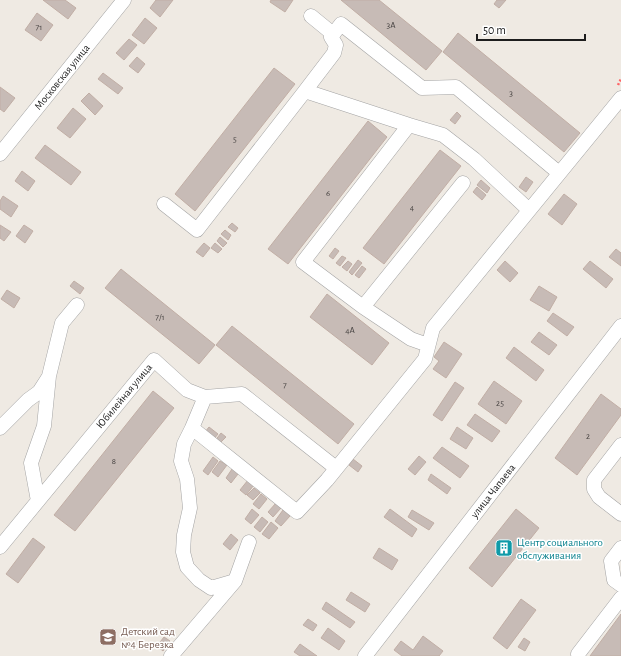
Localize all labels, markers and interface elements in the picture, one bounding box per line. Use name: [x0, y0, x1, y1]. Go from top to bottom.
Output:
scale bar: [477, 16, 585, 42]
house number: 3А: [386, 21, 396, 30]
house number: 71: [36, 23, 42, 32]
text: 50 m: [483, 24, 506, 36]
street label: Московская улица: [32, 42, 92, 112]
house number: 3: [509, 89, 513, 98]
house number: 5: [233, 135, 237, 144]
house number: 6: [326, 189, 330, 198]
house number: 4: [410, 203, 415, 212]
house number: 7/1: [155, 313, 165, 322]
house number: 4А: [345, 326, 356, 335]
street label: Юбилейная улица: [94, 362, 154, 430]
house number: 7: [283, 381, 287, 390]
house number: 25: [496, 399, 504, 408]
house number: 2: [586, 432, 590, 441]
house number: 8: [112, 457, 116, 466]
street label: улица Чапаева: [468, 462, 517, 521]
place label: Центр социального обслуживания: [517, 537, 603, 561]
building icon: Центр социального обслуживания: [494, 538, 514, 558]
place label: Детский сад №4 Березка: [121, 626, 175, 650]
school or university icon: Детский сад №4 Березка: [98, 627, 118, 647]

